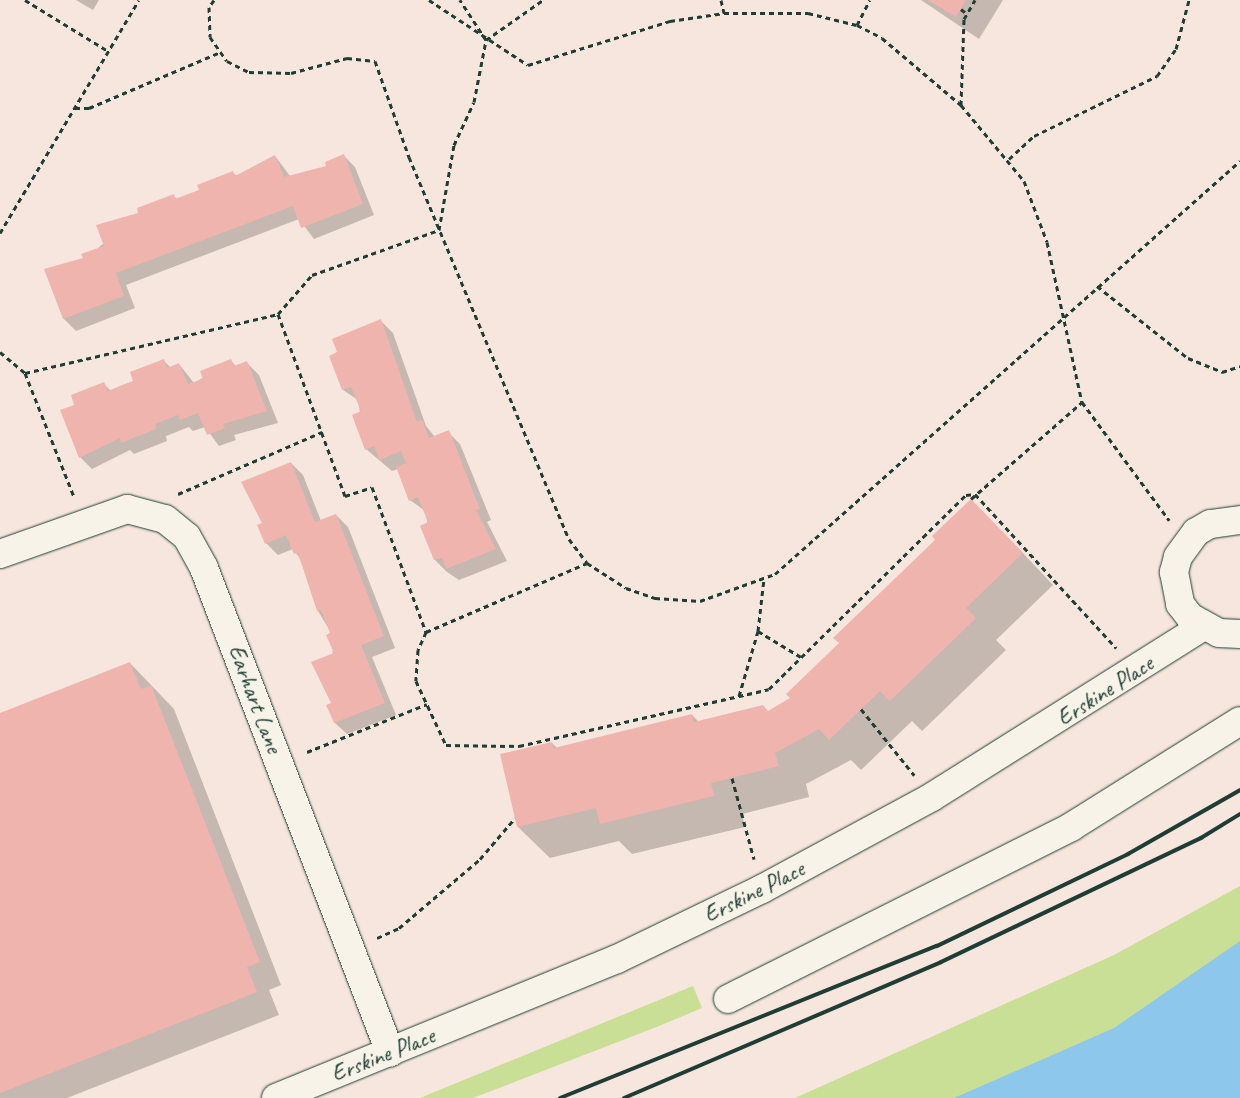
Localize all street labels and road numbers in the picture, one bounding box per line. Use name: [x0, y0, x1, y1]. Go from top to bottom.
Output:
street label: Earhart Lane: [221, 641, 289, 757]
street label: Erskine Place: [1051, 649, 1159, 733]
street label: Erskine Place: [699, 854, 809, 930]
street label: Erskine Place: [327, 1021, 439, 1089]

